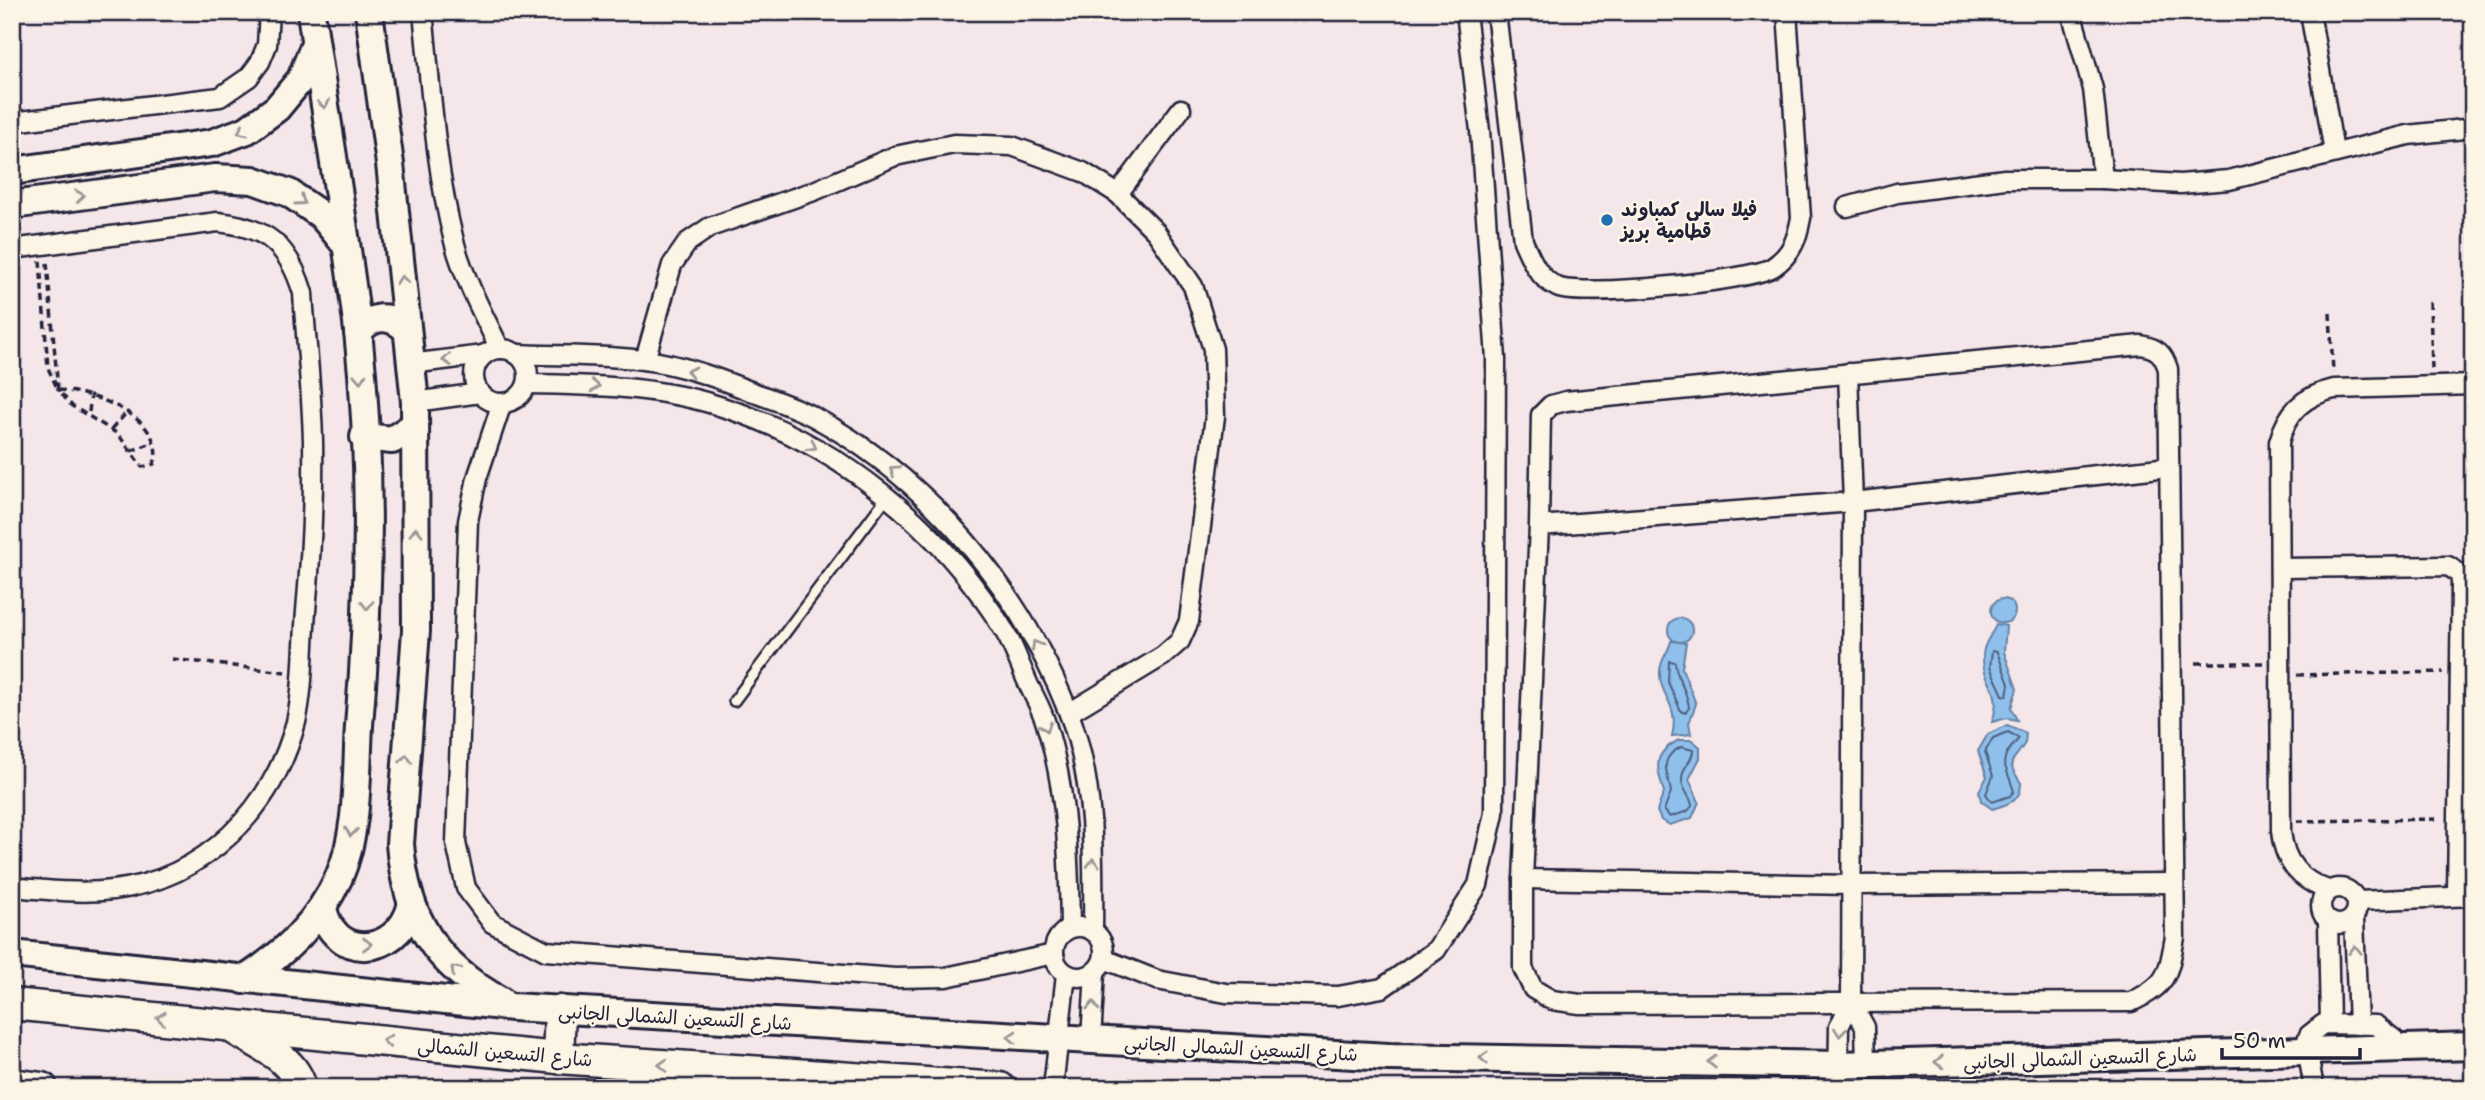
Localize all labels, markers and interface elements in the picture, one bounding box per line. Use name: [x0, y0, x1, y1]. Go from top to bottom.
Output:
one-way arrow: [317, 98, 332, 110]
one-way arrow: [237, 122, 249, 136]
one-way arrow: [74, 188, 86, 203]
one-way arrow: [293, 193, 306, 205]
place label: فيلا سالى كمباوند قطامية بريز: [1619, 197, 1757, 244]
marker: فيلا سالى كمباوند قطامية بريز: [1599, 212, 1615, 228]
one-way arrow: [394, 275, 409, 286]
one-way arrow: [442, 352, 453, 367]
one-way arrow: [685, 365, 697, 380]
one-way arrow: [353, 373, 368, 384]
one-way arrow: [590, 378, 601, 393]
one-way arrow: [805, 438, 818, 451]
one-way arrow: [888, 465, 901, 478]
one-way arrow: [408, 526, 424, 536]
one-way arrow: [359, 601, 375, 611]
one-way arrow: [1031, 640, 1044, 652]
one-way arrow: [1038, 721, 1053, 733]
one-way arrow: [398, 753, 413, 764]
one-way arrow: [343, 826, 358, 838]
one-way arrow: [1086, 857, 1101, 868]
one-way arrow: [362, 937, 373, 952]
one-way arrow: [2347, 945, 2362, 956]
one-way arrow: [451, 965, 464, 978]
street label: شارع التسعين الشمالى الجانبى: [557, 999, 792, 1037]
one-way arrow: [1085, 1000, 1100, 1011]
one-way arrow: [155, 1011, 167, 1026]
scale bar: [2222, 1016, 2361, 1060]
one-way arrow: [1833, 1027, 1848, 1038]
text: 50 m: [2233, 1027, 2286, 1055]
one-way arrow: [1007, 1029, 1018, 1044]
street label: شارع التسعين الشمالى الجانبى: [1123, 1030, 1358, 1068]
street label: شارع التسعين الشمالى: [416, 1032, 593, 1074]
one-way arrow: [381, 1034, 392, 1049]
street label: شارع التسعين الشمالى الجانبى: [1963, 1042, 2197, 1076]
one-way arrow: [1479, 1050, 1489, 1066]
one-way arrow: [1706, 1055, 1717, 1070]
one-way arrow: [1934, 1055, 1945, 1070]
one-way arrow: [657, 1058, 668, 1073]

